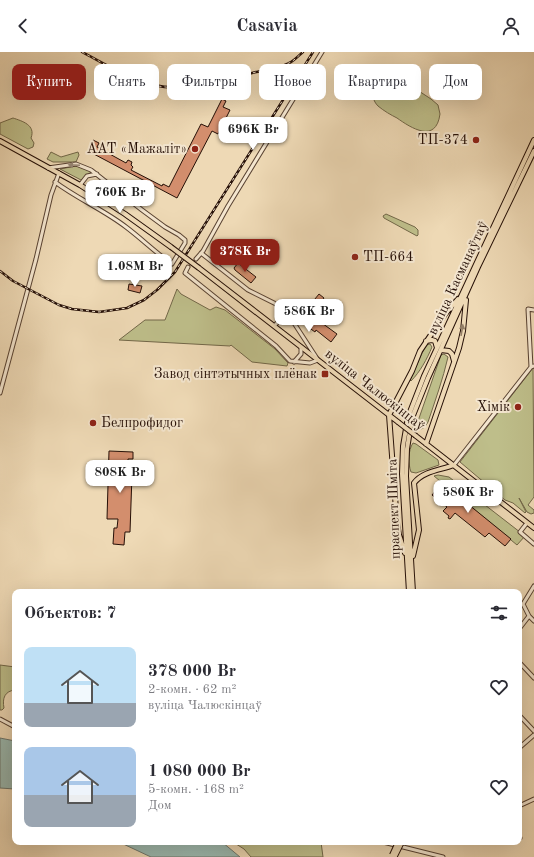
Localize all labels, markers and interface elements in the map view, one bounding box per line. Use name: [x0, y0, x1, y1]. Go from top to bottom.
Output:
icon: back: [12, 15, 34, 37]
icon: person: [500, 15, 522, 37]
text: Casavia: [236, 17, 298, 35]
chip: Купить: [12, 64, 86, 100]
chip: Снять: [94, 64, 159, 100]
chip: Фильтры: [167, 64, 251, 100]
chip: Новое: [259, 64, 326, 100]
chip: Квартира: [334, 64, 421, 100]
chip: Дом: [429, 64, 482, 100]
pin: 696K Br: [216, 117, 290, 151]
text: 696K Br: [227, 123, 279, 136]
place label: ТП-374: [417, 133, 468, 147]
marker: ТП-374: [471, 135, 481, 145]
place label: ААТ «Мажаліт»: [86, 142, 187, 156]
marker: ААТ «Мажаліт»: [190, 144, 200, 154]
one-way arrow: [67, 162, 80, 168]
pin: 760K Br: [83, 180, 157, 214]
text: 760K Br: [94, 186, 146, 199]
street label: вуліца Касманаўтаў: [425, 218, 491, 337]
pin: 378K Br: [208, 239, 282, 273]
text: 378K Br: [219, 245, 271, 258]
place label: ТП-664: [363, 250, 414, 264]
marker: ТП-664: [350, 252, 360, 262]
pin: 1.08M Br: [94, 254, 176, 288]
text: 1.08M Br: [107, 260, 163, 273]
pin: 586K Br: [272, 299, 346, 333]
text: 586K Br: [283, 305, 335, 318]
one-way arrow: [459, 324, 465, 336]
street label: вуліца Чалюскінцаў: [322, 347, 428, 434]
place label: Завод сінтэтычных плёнак: [154, 367, 317, 381]
marker: Завод сінтэтычных плёнак: [320, 369, 330, 379]
place label: Хімік: [477, 400, 510, 414]
marker: Хімік: [513, 402, 523, 412]
place label: Белпрофидог: [101, 416, 183, 431]
marker: Белпрофидог: [88, 418, 98, 428]
street label: праспект Шміта: [385, 459, 403, 559]
pin: 808K Br: [83, 460, 157, 494]
text: 808K Br: [94, 466, 146, 479]
pin: 580K Br: [431, 480, 505, 514]
text: 580K Br: [442, 486, 494, 499]
icon: filters: [488, 602, 510, 624]
text: Объектов: 7: [24, 605, 116, 622]
icon: home: [56, 663, 104, 711]
text: 378 000 Br: [148, 663, 236, 680]
icon: heart: [488, 676, 510, 698]
text: 2-комн. · 62 m²: [148, 683, 236, 696]
text: вуліца Чалюскінцаў: [148, 699, 262, 712]
icon: home: [56, 763, 104, 811]
text: 1 080 000 Br: [148, 763, 251, 780]
icon: heart: [488, 776, 510, 798]
text: 5-комн. · 168 m²: [148, 783, 244, 796]
text: Дом: [148, 799, 172, 812]

